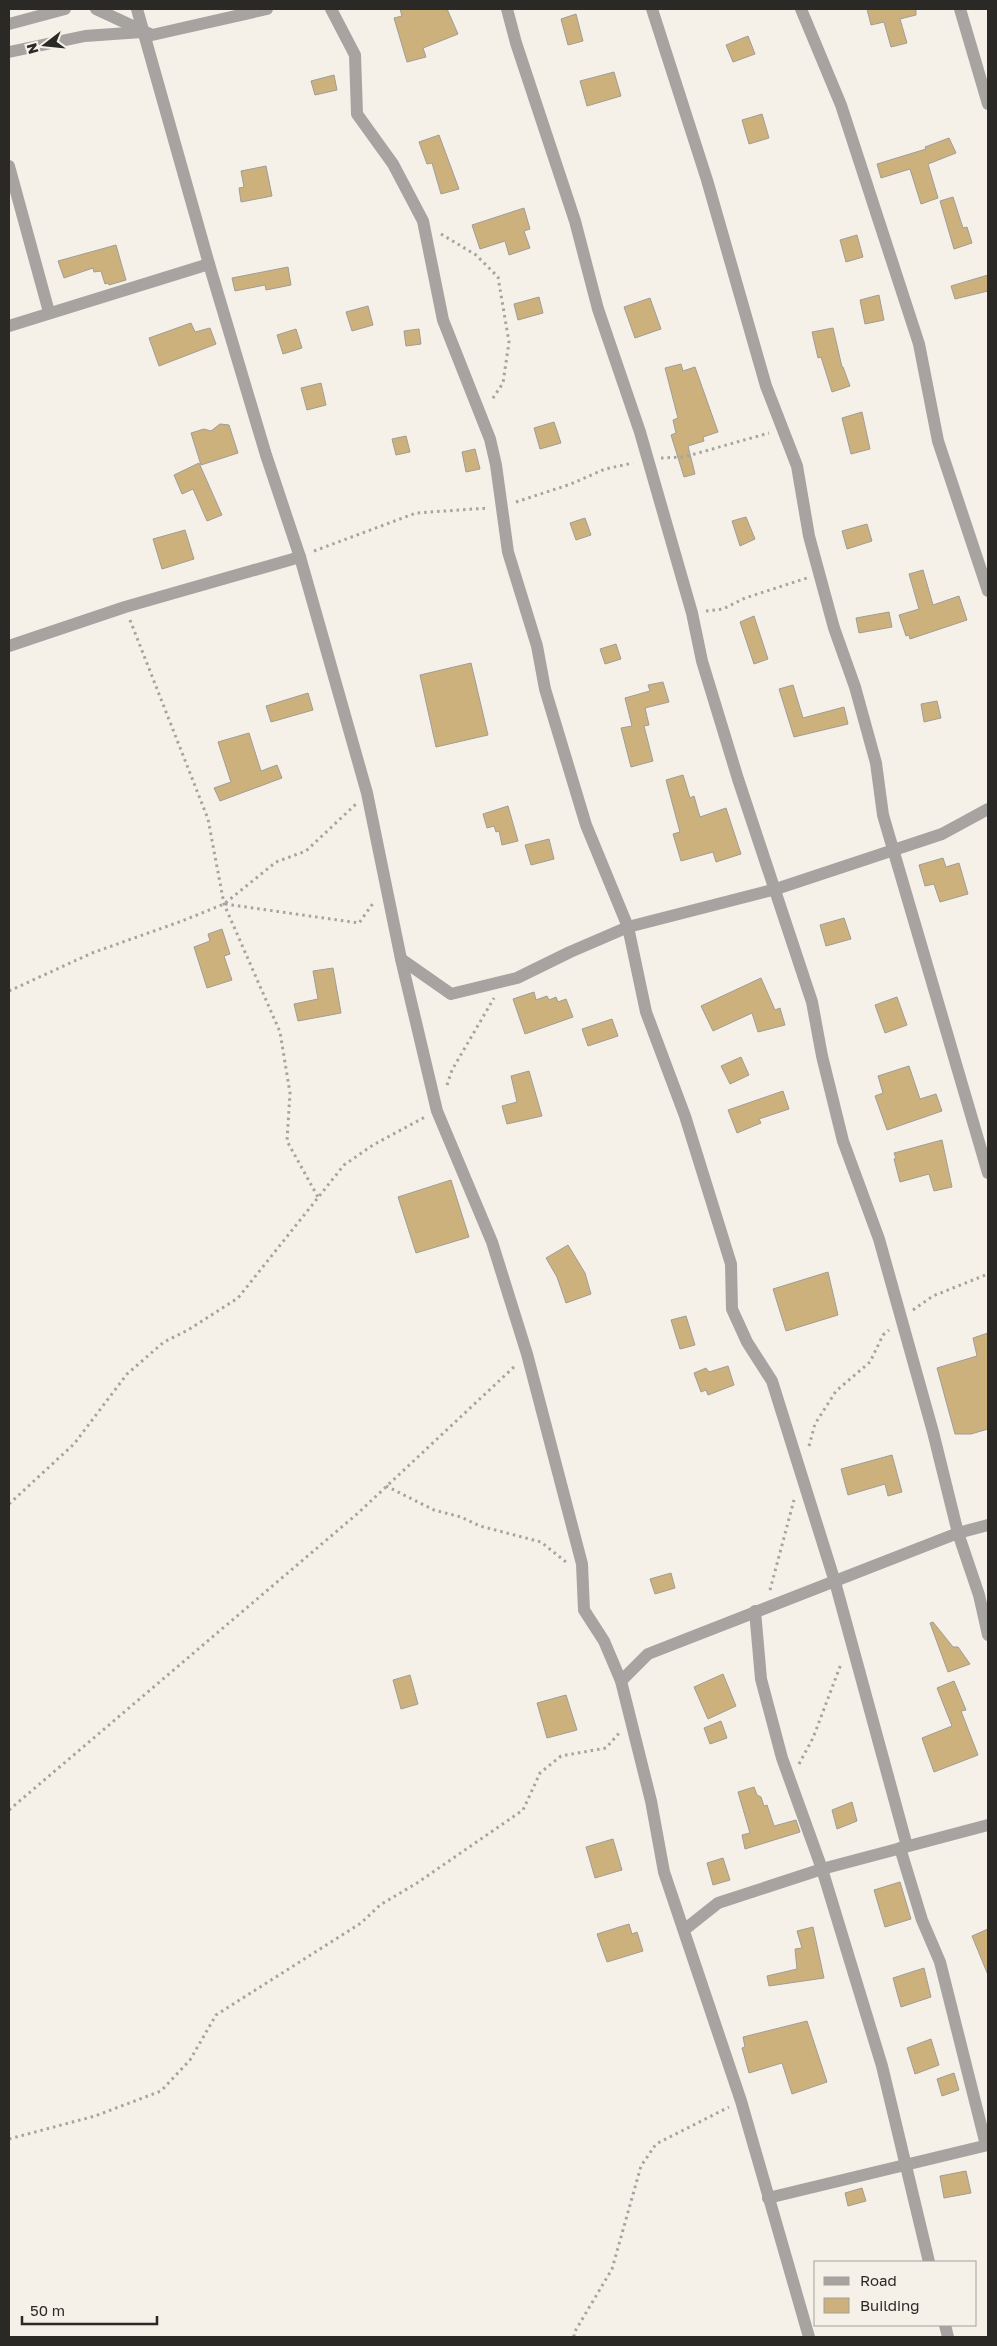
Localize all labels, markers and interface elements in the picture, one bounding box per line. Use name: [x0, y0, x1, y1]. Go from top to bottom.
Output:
north arrow: [20, 20, 70, 70]
text: N: [22, 41, 42, 56]
legend: [814, 2261, 977, 2326]
text: Road: [860, 2271, 897, 2289]
scale bar: [22, 2294, 158, 2326]
text: Building: [860, 2296, 920, 2314]
text: 50 m: [30, 2301, 65, 2319]

